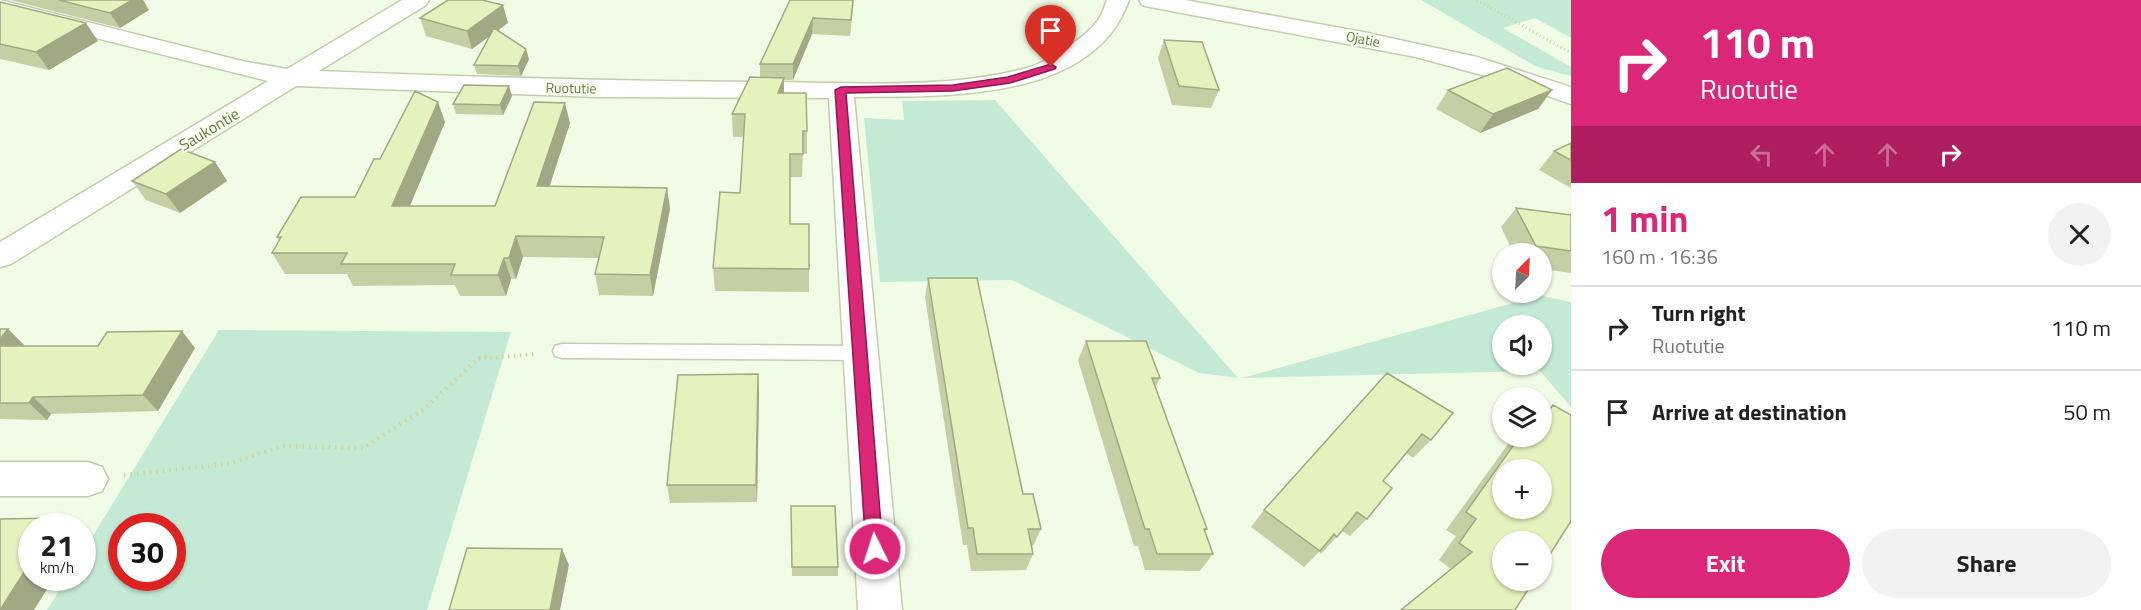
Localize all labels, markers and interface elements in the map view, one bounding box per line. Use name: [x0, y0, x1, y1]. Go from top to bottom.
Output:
pin: [1025, 5, 1076, 67]
text: 110 m: [1700, 10, 1815, 74]
icon: arrive: [1034, 14, 1067, 47]
icon: right: [1601, 24, 1679, 102]
street label: Ojatie: [1344, 25, 1382, 52]
text: Ruotutie: [1700, 68, 1798, 109]
street label: Ruotutie: [545, 77, 597, 98]
street label: Saukontie: [174, 102, 244, 156]
icon: left: [1745, 138, 1778, 171]
icon: ahead: [1808, 138, 1841, 171]
icon: ahead: [1871, 138, 1904, 171]
icon: right: [1934, 138, 1967, 171]
text: 1 min: [1601, 191, 1688, 246]
button: close: [2048, 203, 2111, 266]
text: 160 m · 16:36: [1601, 241, 1718, 272]
north arrow: [1492, 243, 1552, 303]
map controls: [1492, 243, 1552, 591]
text: Turn right: [1652, 296, 1746, 330]
text: 110 m: [2051, 311, 2111, 345]
icon: right: [1601, 312, 1634, 345]
button: sound: [1492, 315, 1552, 375]
text: Ruotutie: [1652, 330, 1725, 361]
button: layers: [1492, 387, 1552, 447]
text: Arrive at destination: [1652, 395, 1847, 429]
text: 50 m: [2063, 395, 2111, 429]
icon: arrive: [1601, 396, 1634, 429]
button: +: [1492, 459, 1552, 519]
speed limit sign: 30: [108, 513, 186, 591]
position arrow: [843, 517, 907, 581]
text: 21: [40, 522, 74, 568]
button: Exit: [1601, 529, 1850, 598]
button: Share: [1862, 529, 2111, 598]
button: −: [1492, 531, 1552, 591]
text: km/h: [40, 556, 74, 579]

